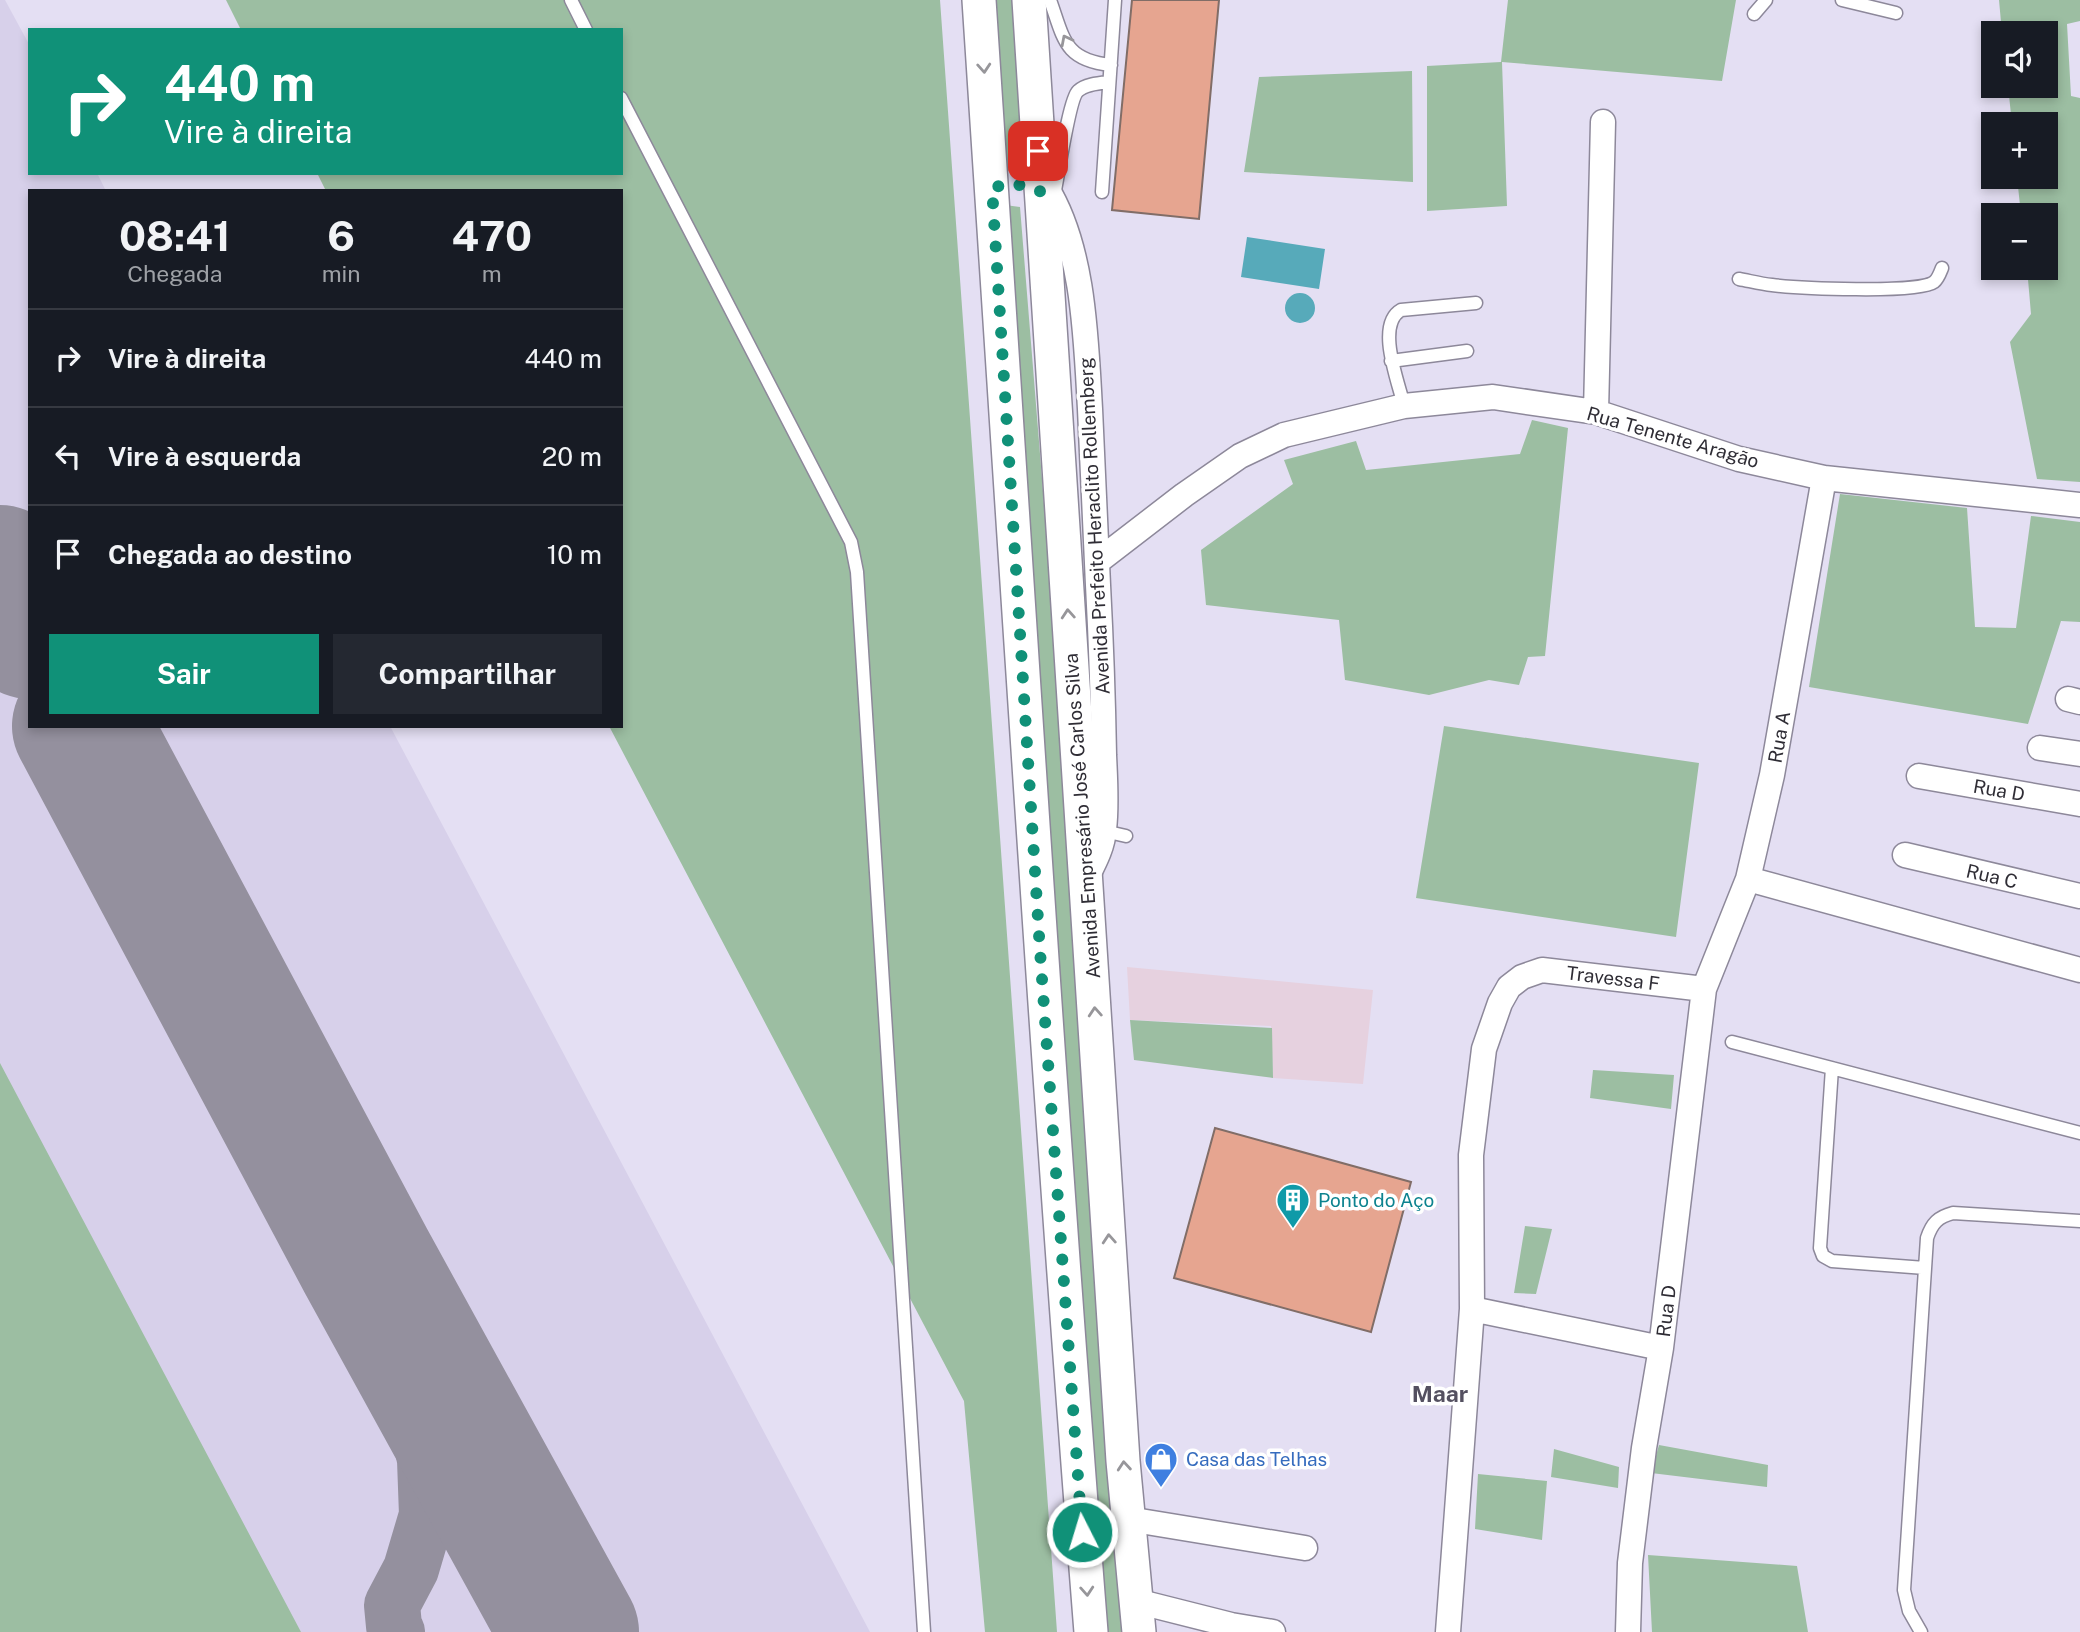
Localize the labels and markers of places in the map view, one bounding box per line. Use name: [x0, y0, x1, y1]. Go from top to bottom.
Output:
pin: [1008, 121, 1068, 181]
building icon: Ponto do Aço: [1274, 1181, 1312, 1230]
place label: Ponto do Aço: [1318, 1189, 1434, 1211]
shop icon: Casa das Telhas: [1142, 1440, 1180, 1489]
place label: Casa das Telhas: [1186, 1448, 1327, 1470]

